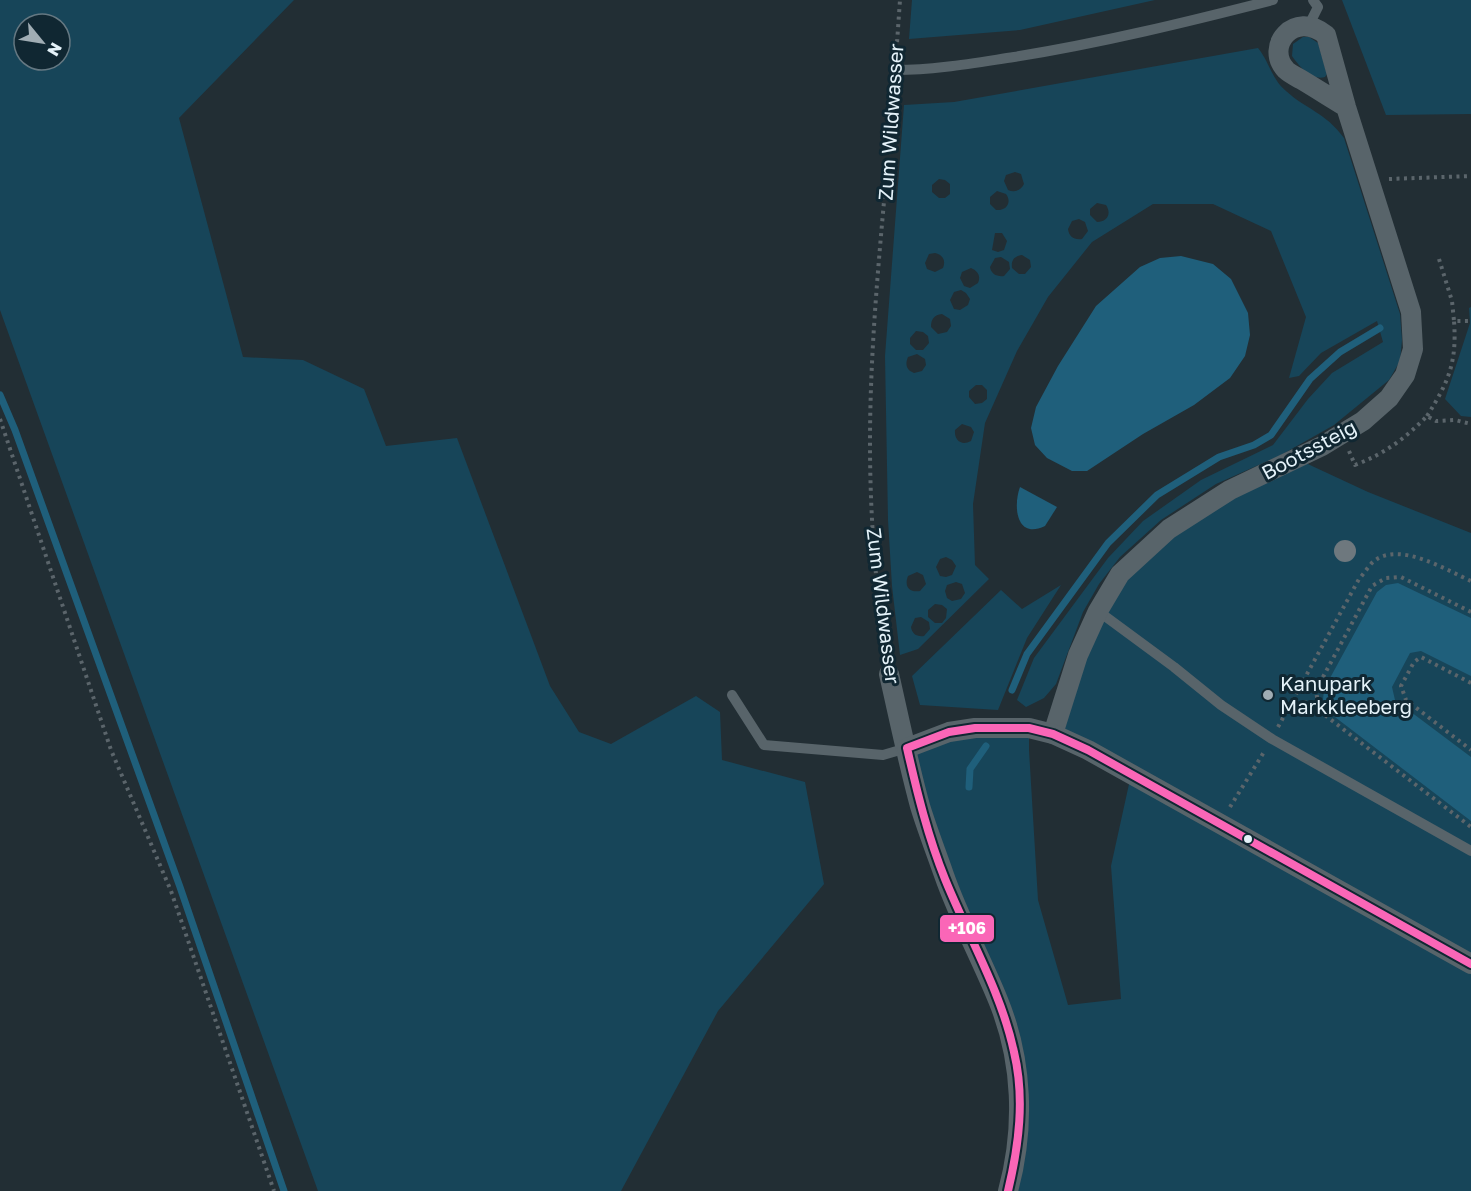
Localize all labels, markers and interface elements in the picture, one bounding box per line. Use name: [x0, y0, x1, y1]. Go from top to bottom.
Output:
north arrow: [12, 12, 72, 72]
text: N: [43, 39, 67, 60]
street label: Zum Wildwasser: [873, 43, 907, 201]
street label: Bootssteig: [1257, 414, 1360, 484]
street label: Zum Wildwasser: [863, 526, 906, 686]
place label: Kanupark Markkleeberg: [1280, 671, 1412, 718]
marker: Kanupark Markkleeberg: [1261, 688, 1275, 702]
unlabelled marker: [1242, 833, 1254, 845]
line badge: +106: [939, 914, 995, 943]
text: +106: [948, 918, 986, 938]

